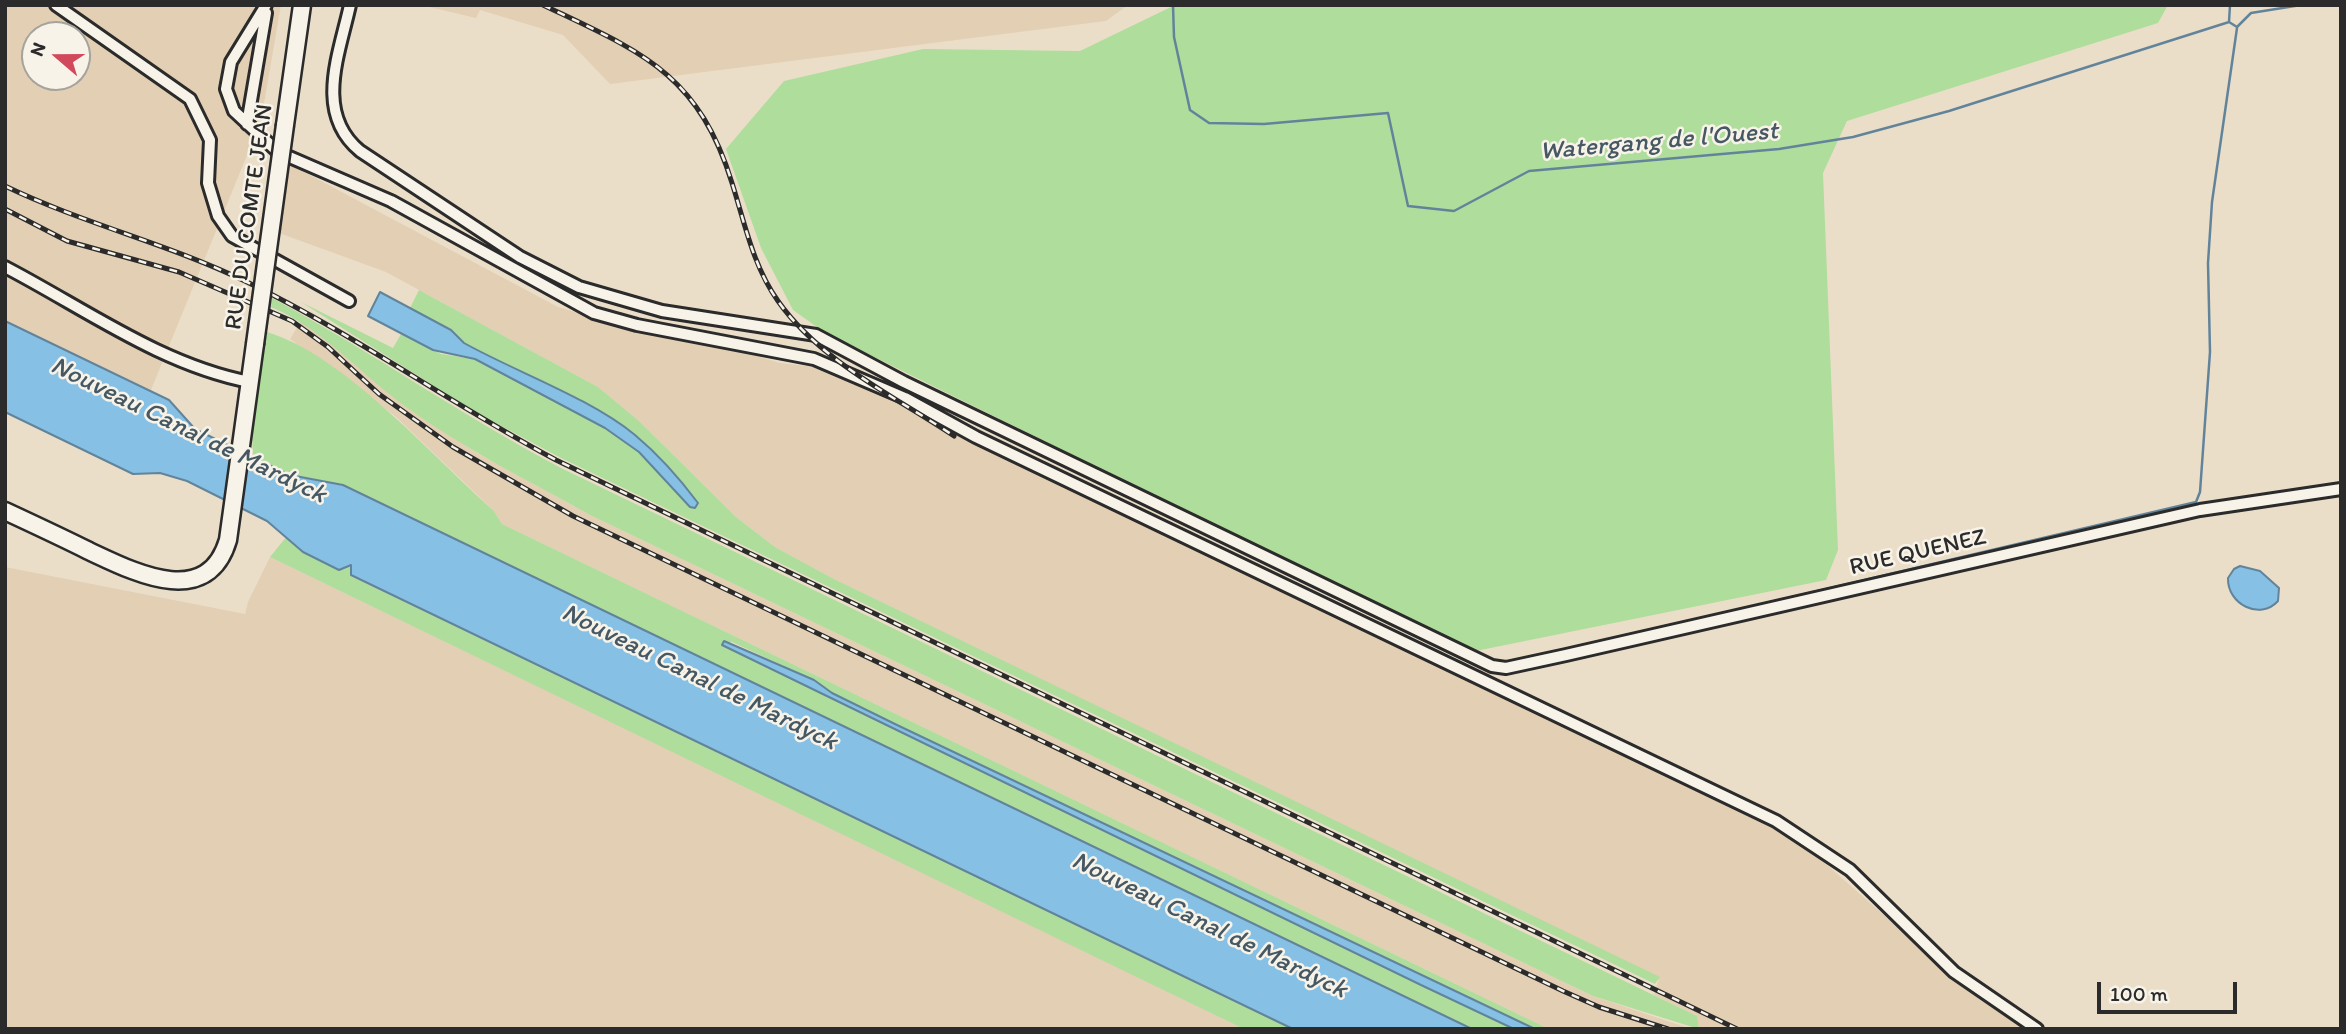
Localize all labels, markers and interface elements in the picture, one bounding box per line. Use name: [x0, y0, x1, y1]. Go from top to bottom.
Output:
north arrow: [21, 21, 91, 91]
text: N: [25, 39, 51, 59]
street label: RUE DU COMTE JEAN: [220, 102, 280, 332]
water label: Watergang de l'Ouest: [1539, 116, 1779, 168]
water label: Nouveau Canal de Mardyck: [45, 351, 331, 511]
street label: RUE QUENEZ: [1847, 523, 1989, 583]
water label: Nouveau Canal de Mardyck: [556, 598, 842, 758]
water label: Nouveau Canal de Mardyck: [1066, 846, 1352, 1006]
scale bar: [2101, 968, 2241, 1012]
text: 100 m: [2110, 981, 2168, 1006]

